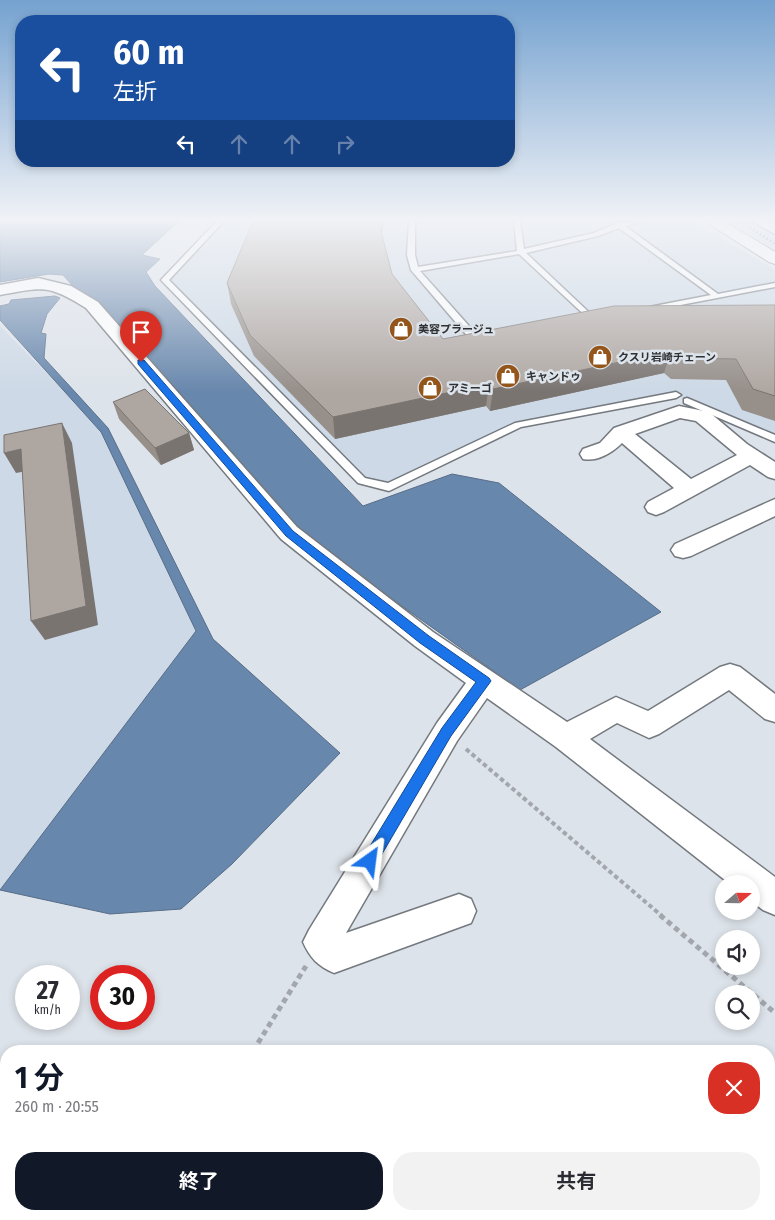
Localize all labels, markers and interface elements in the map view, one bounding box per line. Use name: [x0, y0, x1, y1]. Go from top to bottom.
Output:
text: 60 m: [113, 31, 184, 73]
icon: left: [30, 35, 95, 100]
text: 左折: [113, 78, 157, 105]
icon: left: [172, 130, 200, 158]
icon: ahead: [225, 130, 253, 158]
icon: ahead: [278, 130, 306, 158]
icon: right: [331, 130, 359, 158]
pin: [120, 311, 162, 362]
shop icon: 美容プラージュ: [388, 316, 414, 342]
icon: arrive: [127, 318, 155, 346]
place label: 美容プラージュ: [418, 323, 494, 336]
shop icon: クスリ岩崎チェーン: [587, 344, 613, 370]
place label: クスリ岩崎チェーン: [618, 351, 716, 364]
shop icon: キャンドゥ: [495, 363, 521, 389]
place label: キャンドゥ: [526, 370, 581, 383]
shop icon: アミーゴ: [417, 375, 443, 401]
place label: アミーゴ: [448, 382, 492, 395]
position arrow: [343, 834, 395, 886]
north arrow: [715, 875, 760, 920]
map controls: [715, 875, 760, 1030]
button: sound: [715, 930, 760, 975]
speed limit sign: 30: [90, 965, 155, 1030]
text: 27: [36, 976, 59, 1006]
button: search: [715, 985, 760, 1030]
text: km/h: [34, 1003, 61, 1017]
text: 1 分: [15, 1060, 64, 1096]
button: close: [708, 1062, 760, 1114]
text: 260 m · 20:55: [15, 1097, 99, 1116]
button: 終了: [15, 1152, 383, 1210]
button: 共有: [393, 1152, 760, 1210]

